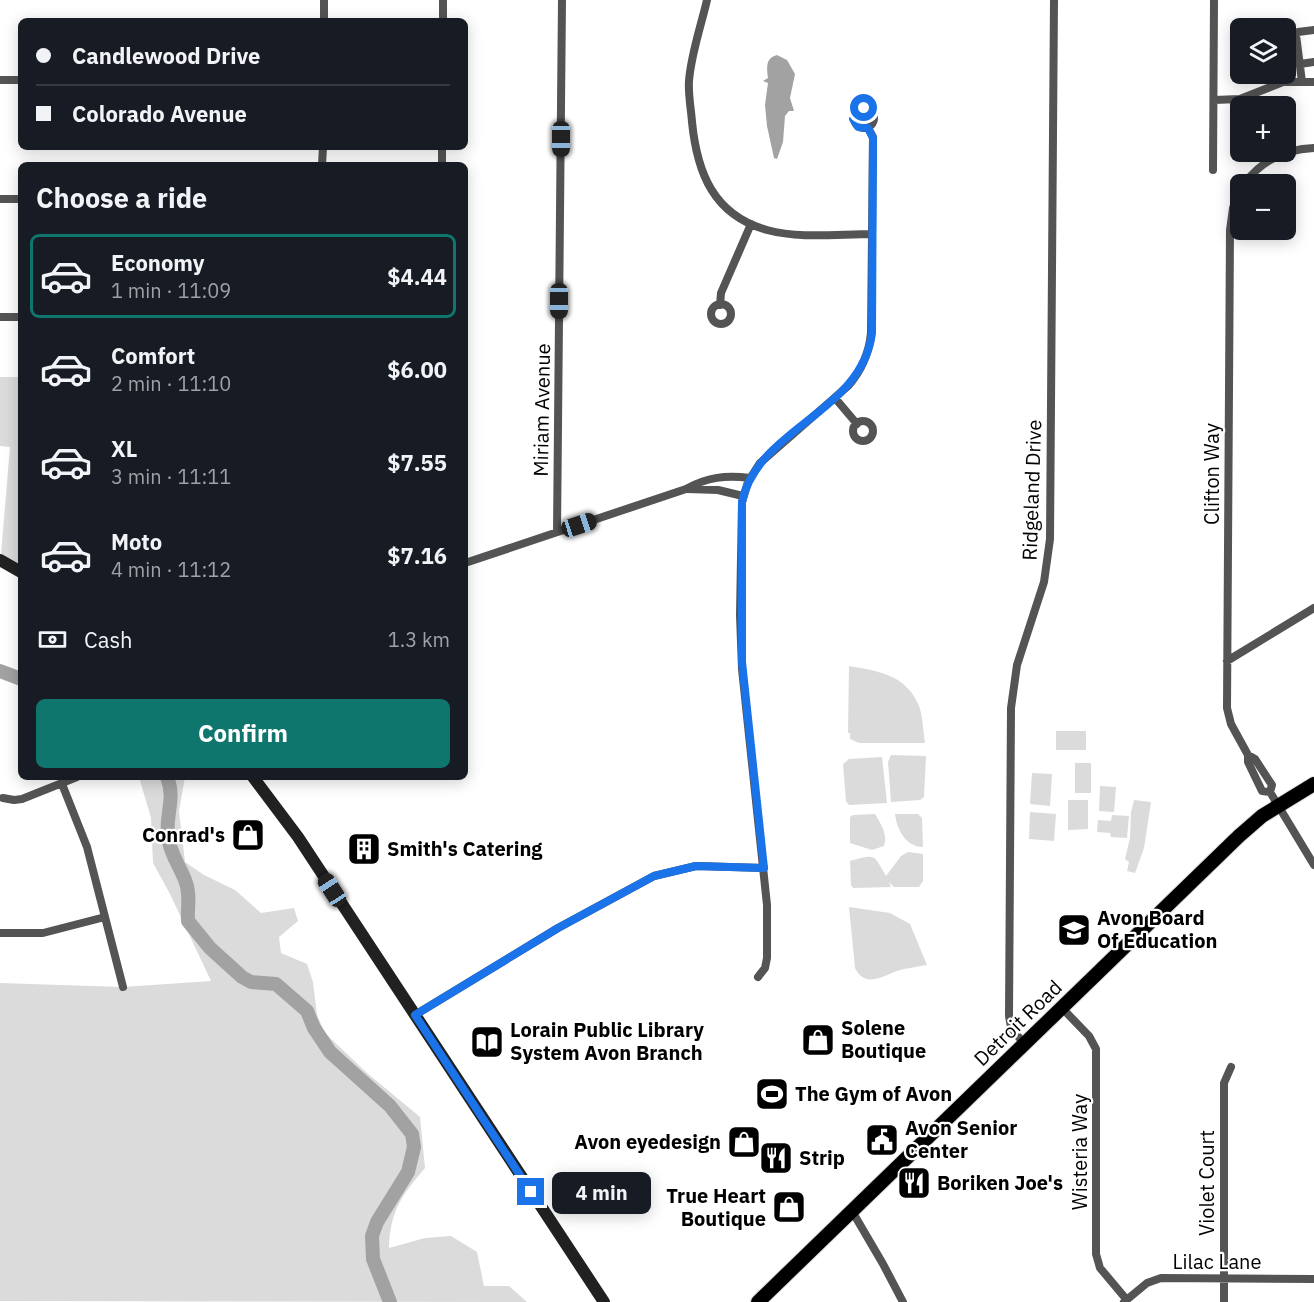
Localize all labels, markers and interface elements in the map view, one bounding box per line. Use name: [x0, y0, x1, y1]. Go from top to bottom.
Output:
map controls: [1230, 18, 1296, 240]
button: layers: [1230, 18, 1296, 84]
text: Candlewood Drive: [72, 41, 260, 70]
route start: [850, 94, 877, 121]
button: +: [1230, 96, 1296, 162]
text: Colorado Avenue: [72, 99, 247, 128]
car: [552, 121, 570, 157]
button: −: [1230, 174, 1296, 240]
text: Choose a ride: [36, 180, 207, 215]
text: Economy: [111, 248, 205, 277]
icon: car: [39, 249, 93, 303]
text: $4.44: [387, 262, 447, 291]
text: 1 min · 11:09: [111, 277, 231, 304]
car: [550, 283, 568, 319]
text: Comfort: [111, 341, 195, 370]
icon: car: [39, 342, 93, 396]
street label: Miriam Avenue: [527, 343, 556, 477]
text: $6.00: [387, 355, 447, 384]
text: 2 min · 11:10: [111, 370, 231, 397]
street label: Ridgeland Drive: [1016, 419, 1047, 561]
street label: Clifton Way: [1198, 423, 1225, 525]
text: XL: [111, 434, 137, 463]
icon: car: [39, 435, 93, 489]
text: $7.55: [387, 448, 447, 477]
text: 3 min · 11:11: [111, 463, 231, 490]
car: [559, 511, 599, 539]
text: Moto: [111, 527, 162, 556]
icon: car: [39, 528, 93, 582]
text: $7.16: [387, 541, 447, 570]
text: 4 min · 11:12: [111, 556, 231, 583]
icon: cash: [36, 623, 69, 656]
text: Cash: [84, 625, 133, 654]
text: 1.3 km: [388, 626, 450, 653]
button: Confirm: [36, 699, 450, 768]
shop icon: Conrad's: [230, 817, 266, 853]
place label: Conrad's: [142, 821, 225, 848]
building icon: Smith's Catering: [346, 831, 382, 867]
place label: Smith's Catering: [387, 835, 543, 862]
car: [315, 870, 349, 910]
place label: Avon Board Of Education: [1097, 904, 1217, 954]
school or university icon: Avon Board Of Education: [1056, 912, 1092, 948]
street label: Detroit Road: [968, 974, 1068, 1071]
place label: Solene Boutique: [841, 1014, 926, 1064]
place label: Lorain Public Library System Avon Branch: [510, 1016, 704, 1066]
shop icon: Solene Boutique: [800, 1022, 836, 1058]
library icon: Lorain Public Library System Avon Branch: [469, 1024, 505, 1060]
sports icon: The Gym of Avon: [754, 1076, 790, 1112]
place label: The Gym of Avon: [795, 1080, 952, 1107]
street label: Wisteria Way: [1066, 1094, 1093, 1210]
place label: Avon Senior Center: [905, 1114, 1017, 1164]
public building icon: Avon Senior Center: [864, 1122, 900, 1158]
shop icon: Avon eyedesign: [726, 1124, 762, 1160]
place label: Avon eyedesign: [574, 1128, 721, 1155]
street label: Violet Court: [1193, 1130, 1220, 1236]
restaurant icon: Strip: [758, 1140, 794, 1176]
place label: Strip: [799, 1144, 845, 1171]
restaurant icon: Boriken Joe's: [896, 1165, 932, 1201]
place label: Boriken Joe's: [937, 1169, 1063, 1196]
callout: 4 min: [552, 1171, 651, 1213]
route end: [517, 1178, 544, 1205]
text: 4 min: [575, 1179, 628, 1206]
place label: True Heart Boutique: [666, 1182, 766, 1232]
shop icon: True Heart Boutique: [771, 1189, 807, 1225]
street label: Lilac Lane: [1173, 1248, 1261, 1275]

